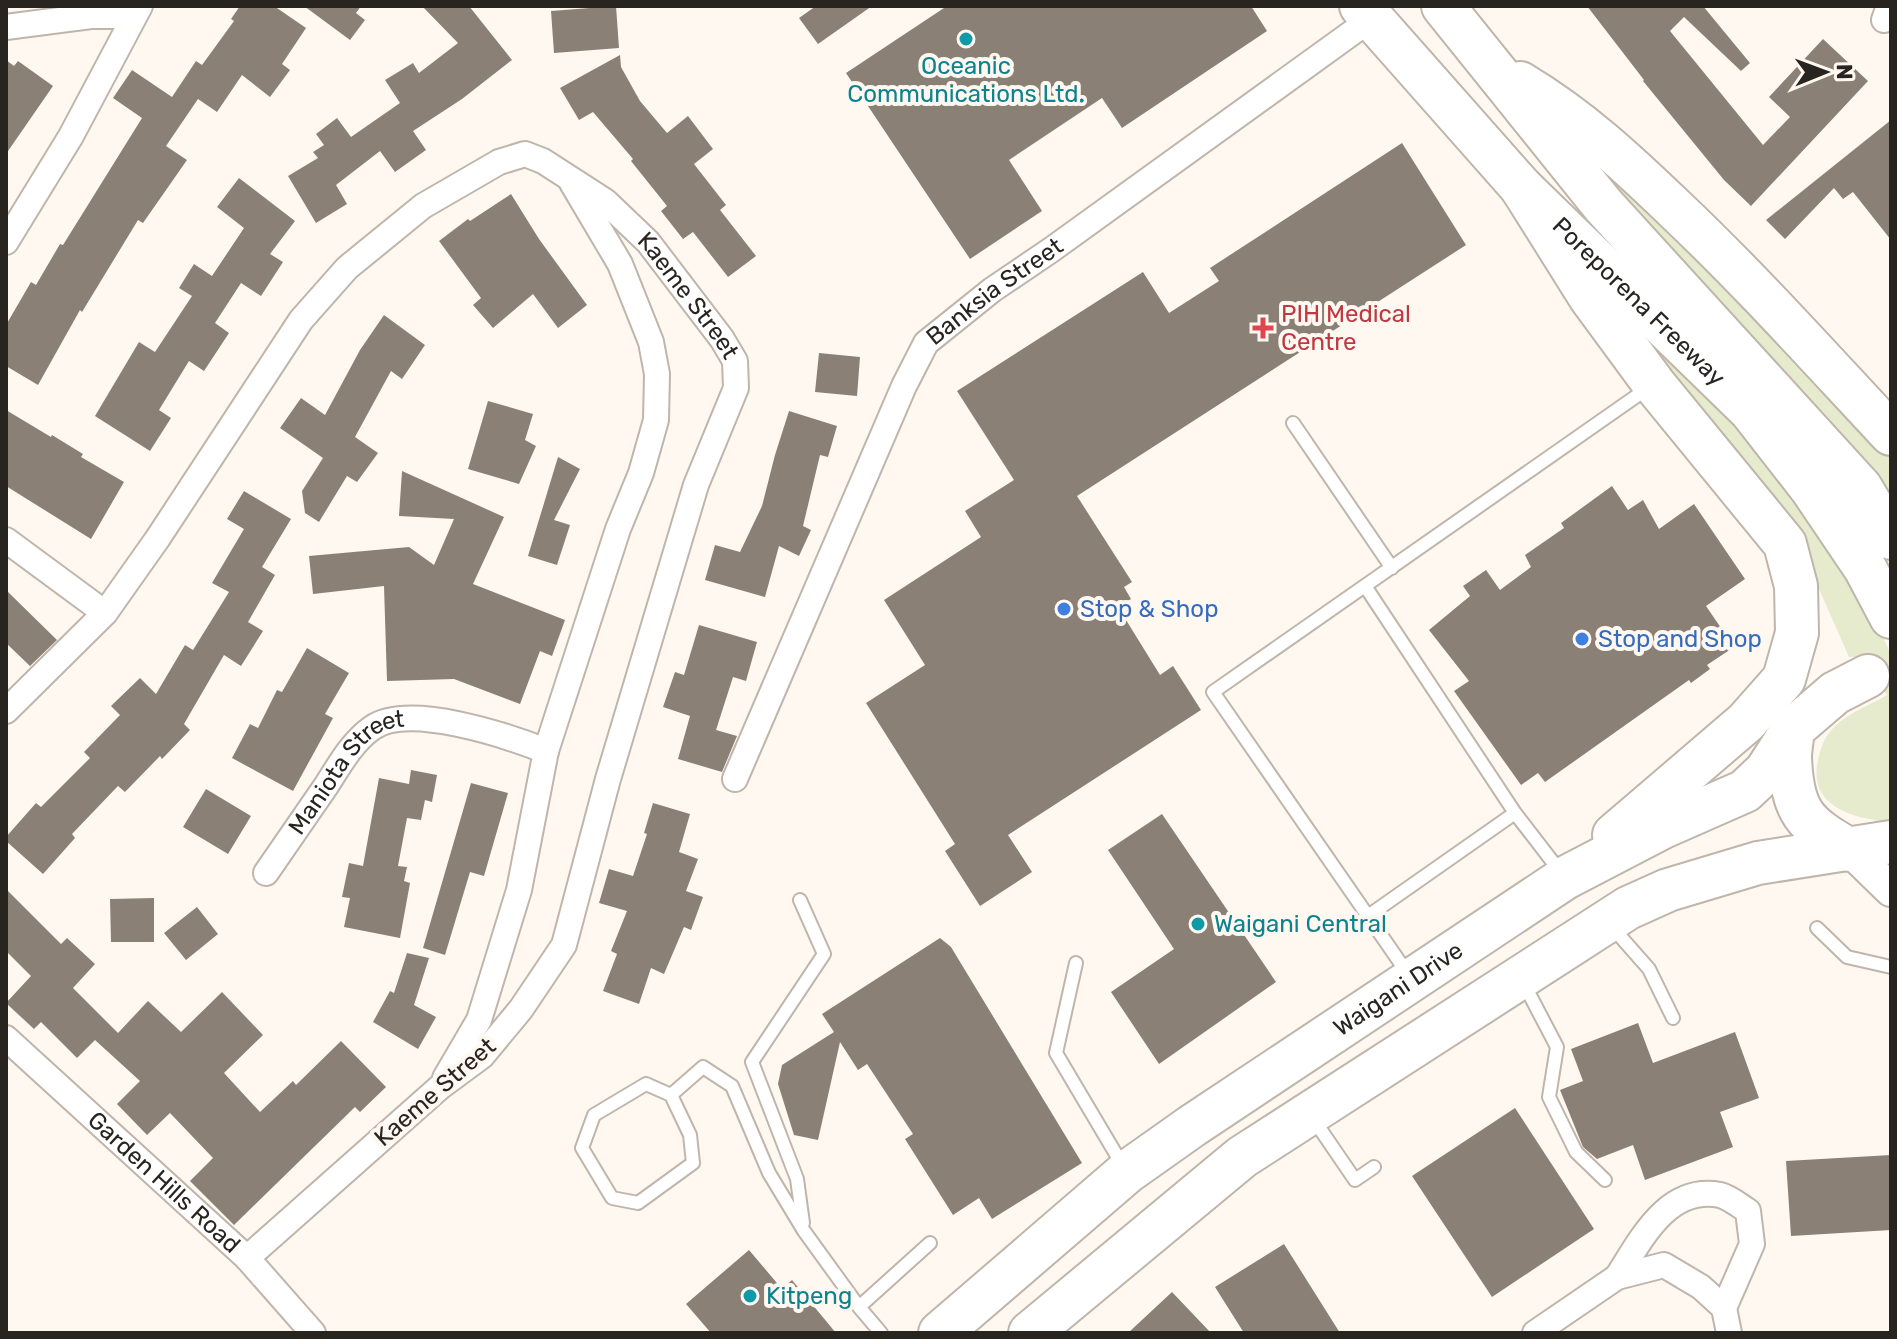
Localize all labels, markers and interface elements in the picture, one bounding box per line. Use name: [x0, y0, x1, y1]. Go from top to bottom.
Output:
marker: Oceanic Communications Ltd.: [957, 30, 975, 48]
north arrow: [1785, 32, 1865, 112]
place label: Oceanic Communications Ltd.: [847, 52, 1085, 108]
text: N: [1831, 64, 1858, 80]
street label: Poreporena Freeway: [1547, 212, 1731, 392]
street label: Kaeme Street: [632, 226, 745, 364]
street label: Banksia Street: [921, 232, 1068, 351]
place label: PIH Medical Centre: [1281, 300, 1411, 356]
marker: PIH Medical Centre: [1252, 317, 1274, 339]
place label: Stop & Shop: [1080, 595, 1218, 623]
marker: Stop & Shop: [1055, 600, 1073, 618]
place label: Stop and Shop: [1598, 625, 1762, 653]
marker: Stop and Shop: [1573, 630, 1591, 648]
street label: Maniota Street: [283, 705, 406, 840]
place label: Waigani Central: [1214, 910, 1387, 938]
marker: Waigani Central: [1189, 915, 1207, 933]
street label: Waigani Drive: [1328, 936, 1468, 1042]
street label: Kaeme Street: [369, 1032, 501, 1152]
street label: Garden Hills Road: [82, 1106, 246, 1259]
place label: Kitpeng: [766, 1282, 852, 1310]
marker: Kitpeng: [741, 1287, 759, 1305]

